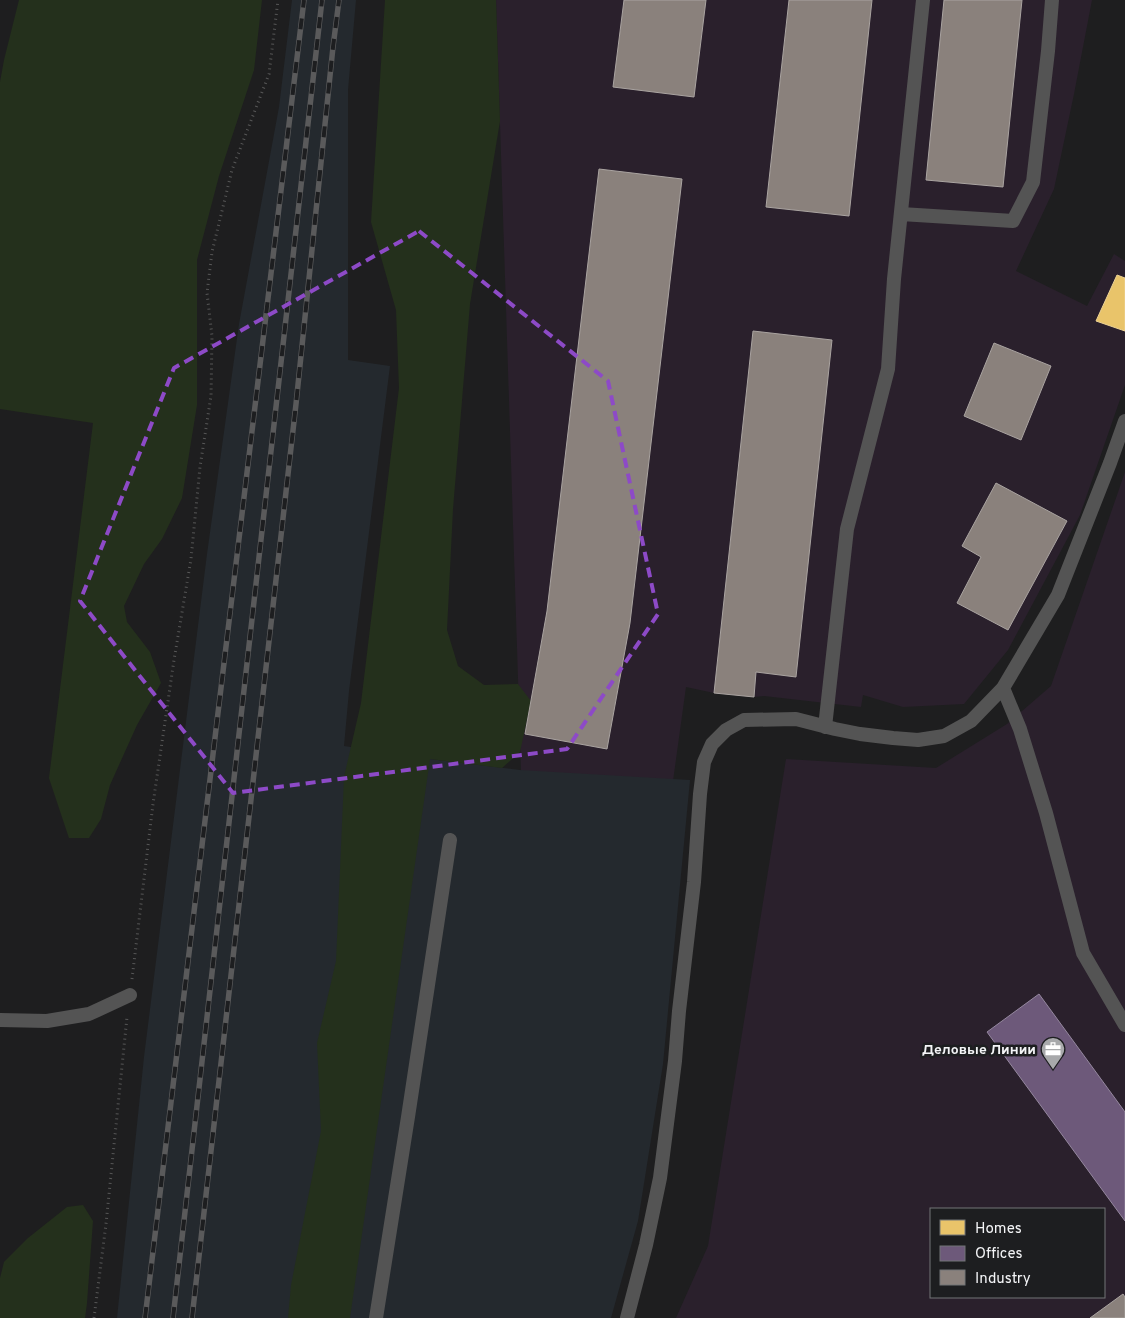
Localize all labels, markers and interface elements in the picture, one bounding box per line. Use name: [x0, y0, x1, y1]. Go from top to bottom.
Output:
office icon: Деловые Линии: [1040, 1036, 1066, 1070]
place label: Деловые Линии: [922, 1042, 1036, 1059]
legend: [930, 1208, 1105, 1298]
text: Homes: [975, 1220, 1022, 1239]
text: Offices: [975, 1245, 1022, 1264]
text: Industry: [975, 1270, 1031, 1289]

